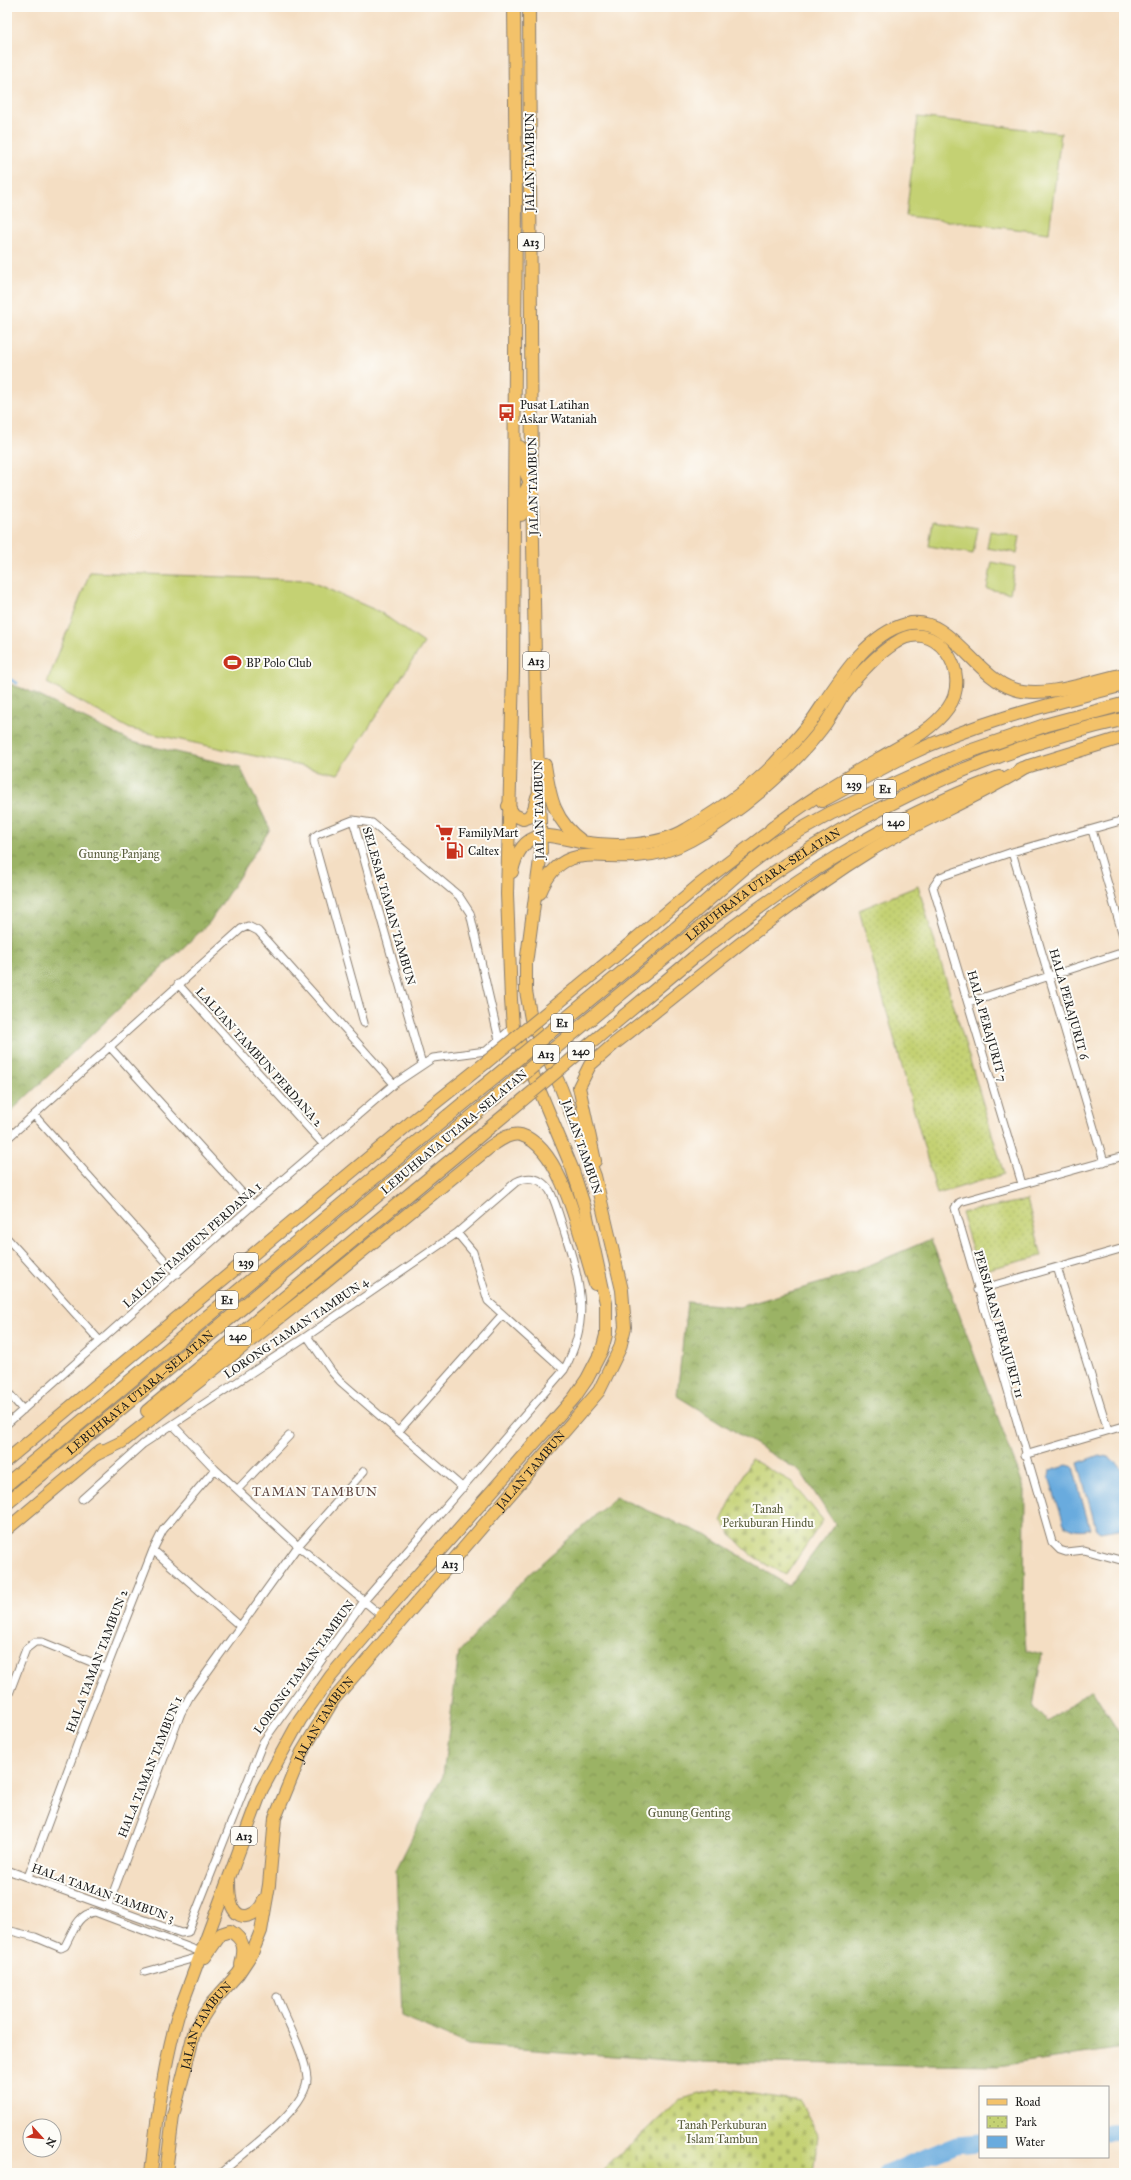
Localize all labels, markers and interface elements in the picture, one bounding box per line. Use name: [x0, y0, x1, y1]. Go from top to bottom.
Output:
street label: JALAN TAMBUN: [523, 113, 538, 213]
road number: A13: [518, 233, 544, 251]
place label: Pusat Latihan Askar Wataniah: [519, 398, 597, 426]
bus stop icon: Pusat Latihan Askar Wataniah: [497, 402, 517, 422]
street label: JALAN TAMBUN: [525, 436, 542, 538]
road number: A13: [523, 652, 549, 670]
sports icon: BP Polo Club: [223, 653, 243, 673]
place label: BP Polo Club: [246, 656, 312, 670]
street label: JALAN TAMBUN: [531, 760, 548, 862]
road number: 239: [842, 775, 866, 793]
road number: E1: [874, 780, 896, 798]
road number: 240: [883, 813, 909, 831]
supermarket icon: FamilyMart: [435, 823, 455, 843]
street label: SELESAR TAMAN TAMBUN: [360, 825, 418, 987]
street label: LEBUHRAYA UTARA–SELATAN: [683, 825, 843, 944]
place label: FamilyMart: [458, 826, 519, 840]
fuel station icon: Caltex: [445, 841, 465, 861]
place label: Caltex: [468, 844, 500, 858]
park label: Gunung Panjang: [79, 847, 160, 862]
street label: HALA PERAJURIT 6: [1045, 947, 1092, 1062]
street label: HALA PERAJURIT 7: [963, 969, 1010, 1084]
street label: LALUAN TAMBUN PERDANA 2: [193, 985, 325, 1129]
road number: E1: [551, 1014, 573, 1032]
road number: 240: [568, 1042, 594, 1060]
road number: A13: [533, 1045, 559, 1063]
street label: LEBUHRAYA UTARA–SELATAN: [378, 1067, 530, 1197]
street label: JALAN TAMBUN: [558, 1096, 605, 1196]
street label: LALUAN TAMBUN PERDANA 1: [120, 1179, 264, 1311]
street label: PERSIARAN PERAJURIT 11: [970, 1248, 1027, 1400]
road number: 239: [234, 1253, 258, 1271]
street label: LORONG TAMAN TAMBUN 4: [221, 1274, 371, 1382]
road number: E1: [216, 1291, 238, 1309]
street label: LEBUHRAYA UTARA–SELATAN: [64, 1327, 216, 1457]
road number: 240: [225, 1327, 251, 1345]
street label: JALAN TAMBUN: [492, 1428, 568, 1515]
district label: TAMAN TAMBUN: [252, 1484, 378, 1500]
park label: Tanah Perkuburan Hindu: [722, 1502, 814, 1530]
road number: A13: [437, 1555, 463, 1573]
street label: HALA TAMAN TAMBUN 2: [63, 1587, 131, 1734]
street label: LORONG TAMAN TAMBUN: [251, 1597, 357, 1737]
street label: JALAN TAMBUN: [291, 1674, 357, 1766]
street label: HALA TAMAN TAMBUN 1: [115, 1694, 185, 1840]
park label: Gunung Genting: [648, 1806, 731, 1821]
road number: A13: [231, 1827, 257, 1845]
street label: HALA TAMAN TAMBUN 3: [30, 1861, 176, 1925]
street label: JALAN TAMBUN: [178, 1979, 235, 2073]
legend: [979, 2086, 1109, 2158]
text: Road: [1015, 2095, 1041, 2109]
text: Park: [1015, 2115, 1037, 2129]
north arrow: [22, 2118, 62, 2158]
park label: Tanah Perkuburan Islam Tambun: [677, 2118, 767, 2146]
text: N: [42, 2135, 58, 2150]
text: Water: [1015, 2135, 1045, 2149]

